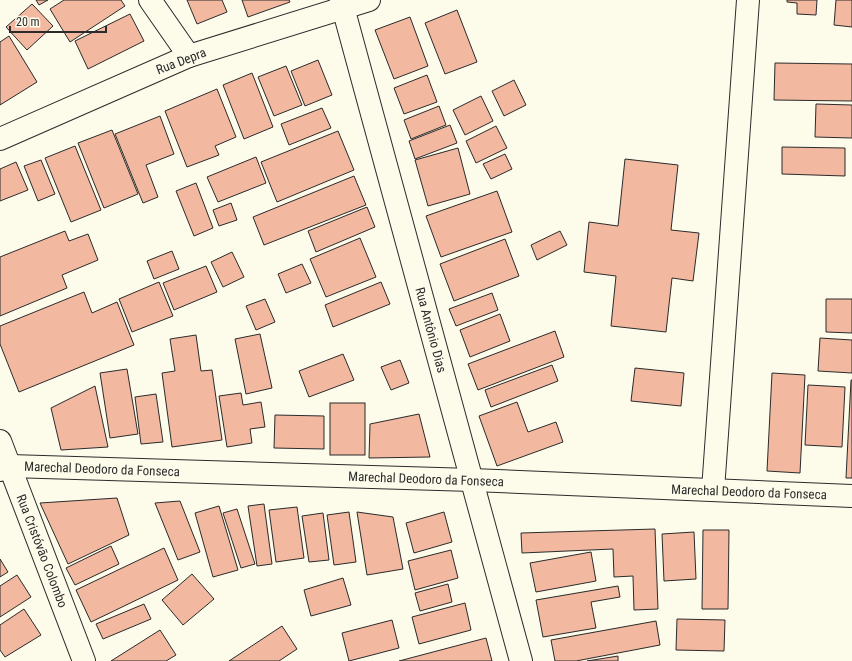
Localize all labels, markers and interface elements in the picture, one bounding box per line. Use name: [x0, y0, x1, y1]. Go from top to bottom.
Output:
scale bar: [10, 8, 106, 34]
text: 20 m: [16, 15, 40, 29]
street label: Rua Depra: [154, 45, 208, 77]
street label: Rua Antônio Dias: [412, 286, 450, 374]
street label: Marechal Deodoro da Fonseca: [24, 459, 180, 479]
street label: Marechal Deodoro da Fonseca: [348, 469, 504, 489]
street label: Marechal Deodoro da Fonseca: [671, 482, 827, 502]
street label: Rua Cristóvão Colombo: [13, 492, 71, 610]

